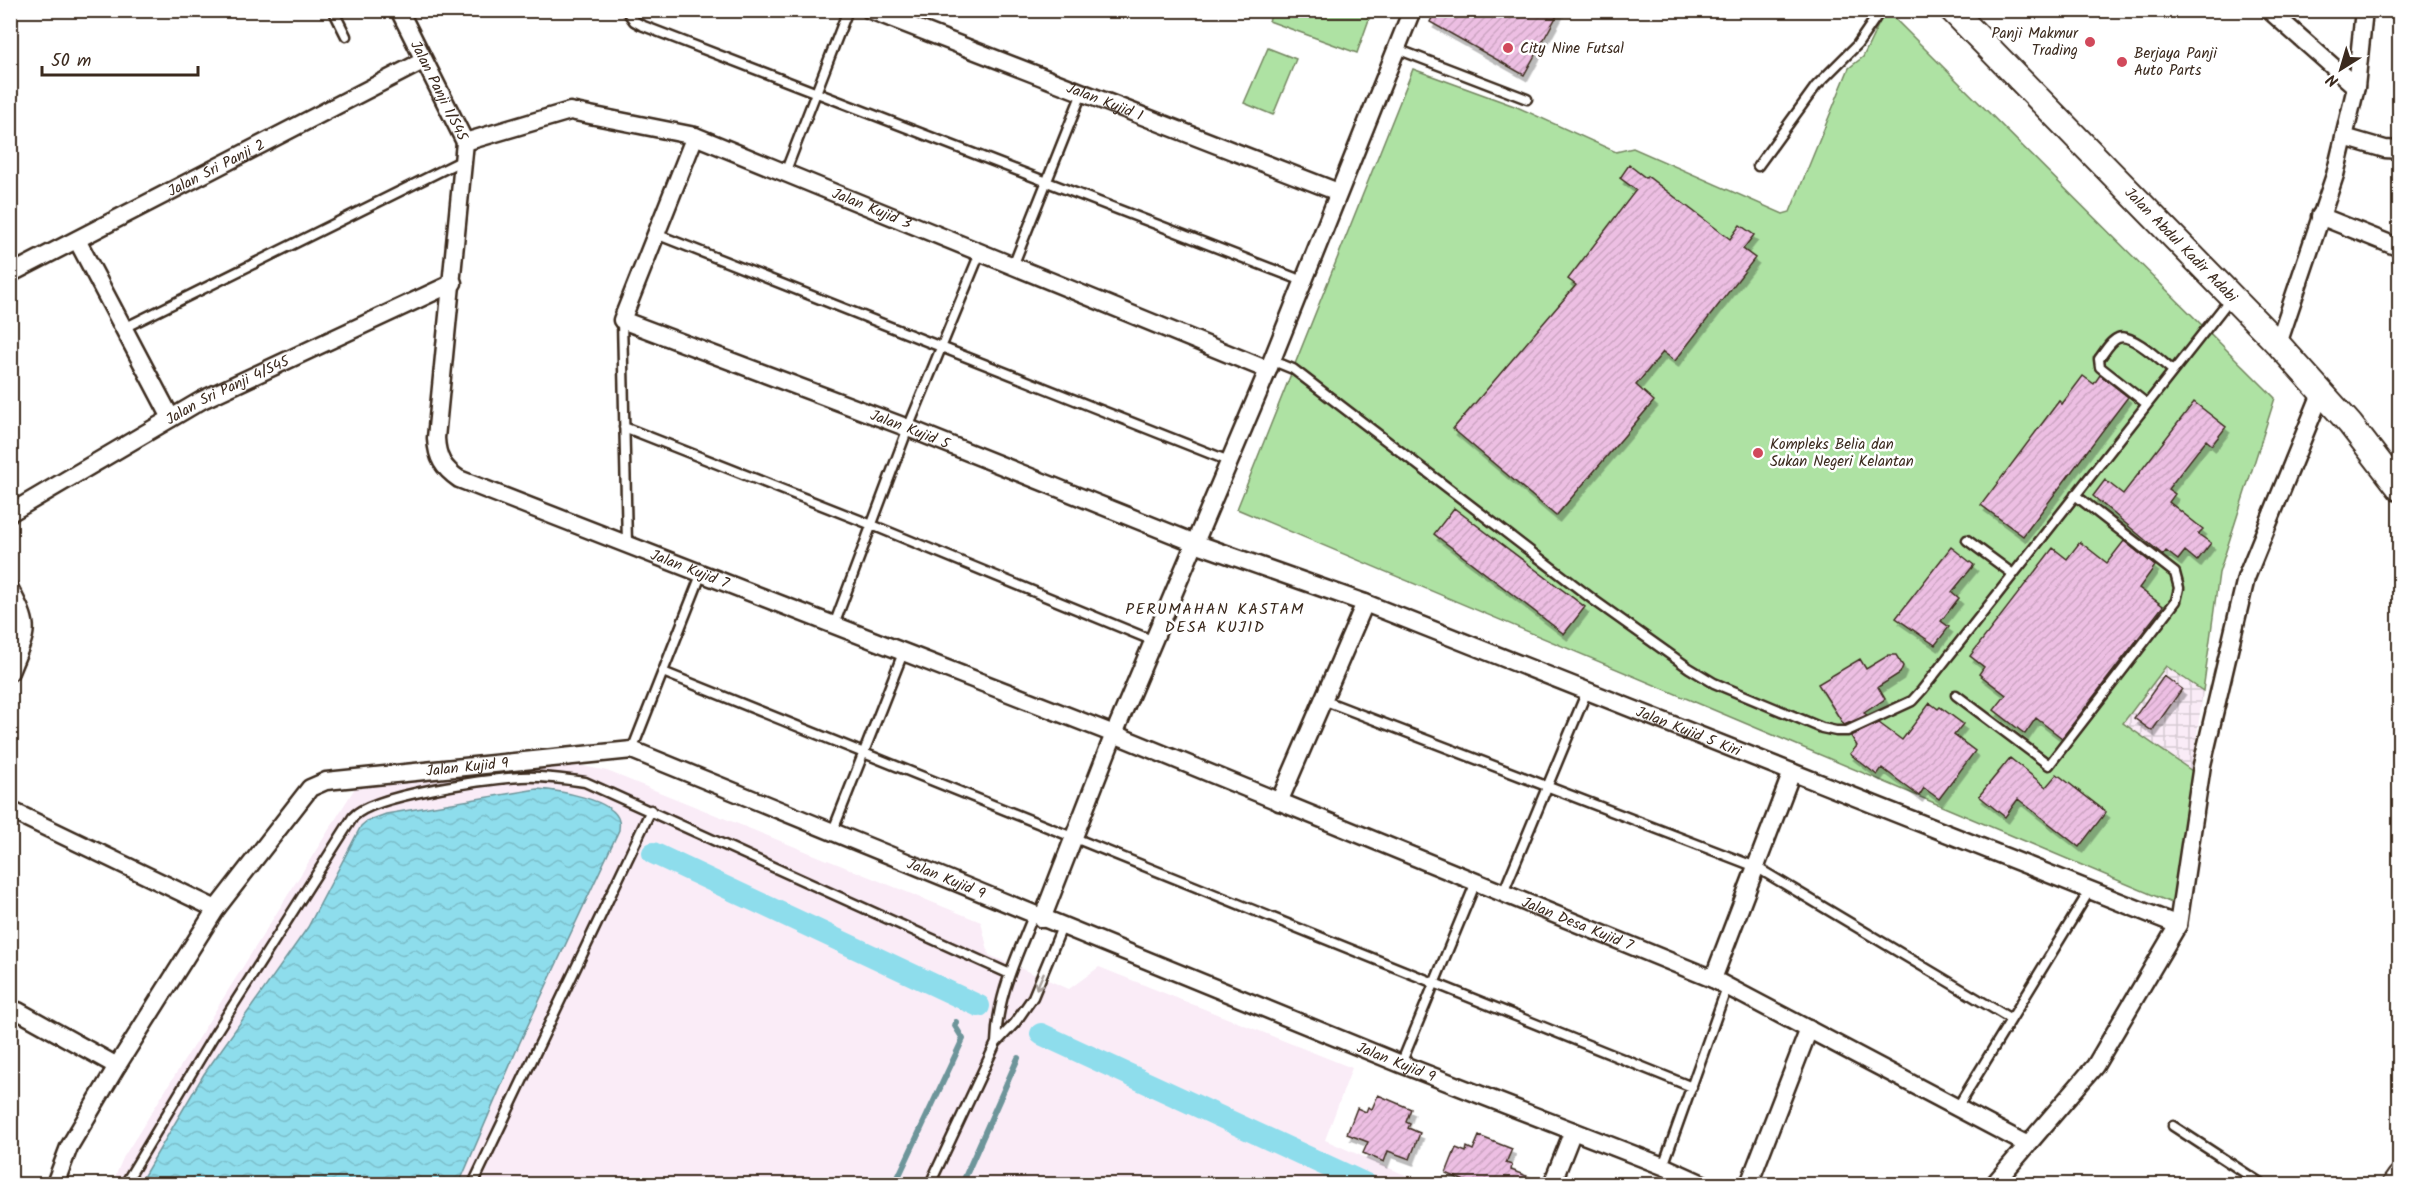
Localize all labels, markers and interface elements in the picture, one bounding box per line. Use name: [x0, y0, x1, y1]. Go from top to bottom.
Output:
place label: Panji Makmur Trading: [1991, 22, 2079, 63]
marker: Panji Makmur Trading: [2083, 35, 2097, 49]
street label: Jalan Panji 1/S45: [403, 36, 474, 146]
place label: City Nine Futsal: [1520, 37, 1624, 61]
scale bar: [42, 39, 198, 77]
north arrow: [2311, 39, 2371, 99]
marker: City Nine Futsal: [1501, 41, 1515, 55]
place label: Berjaya Panji Auto Parts: [2134, 42, 2218, 83]
text: 50 m: [51, 47, 91, 76]
marker: Berjaya Panji Auto Parts: [2115, 55, 2129, 69]
text: N: [2321, 67, 2344, 93]
street label: Jalan Kujid 1: [1063, 76, 1147, 128]
street label: Jalan Sri Panji 2: [164, 133, 270, 204]
street label: Jalan Kujid 3: [828, 182, 915, 236]
street label: Jalan Abdul Kadir Adabi: [2118, 182, 2244, 310]
street label: Jalan Sri Panji 4/S45: [161, 349, 295, 432]
street label: Jalan Kujid 5: [866, 404, 954, 457]
place label: Kompleks Belia dan Sukan Negeri Kelantan: [1770, 433, 1914, 474]
marker: Kompleks Belia dan Sukan Negeri Kelantan: [1751, 446, 1765, 460]
street label: Jalan Kujid 7: [647, 544, 733, 596]
district label: PERUMAHAN KASTAM DESA KUJID: [1125, 597, 1305, 640]
street label: Jalan Kujid 5 Kiri: [1632, 700, 1745, 764]
street label: Jalan Kujid 9: [425, 751, 511, 784]
street label: Jalan Kujid 9: [903, 852, 990, 906]
street label: Jalan Desa Kujid 7: [1518, 891, 1638, 959]
one-way arrow: [1034, 972, 1045, 990]
street label: Jalan Kujid 9: [1353, 1036, 1440, 1090]

